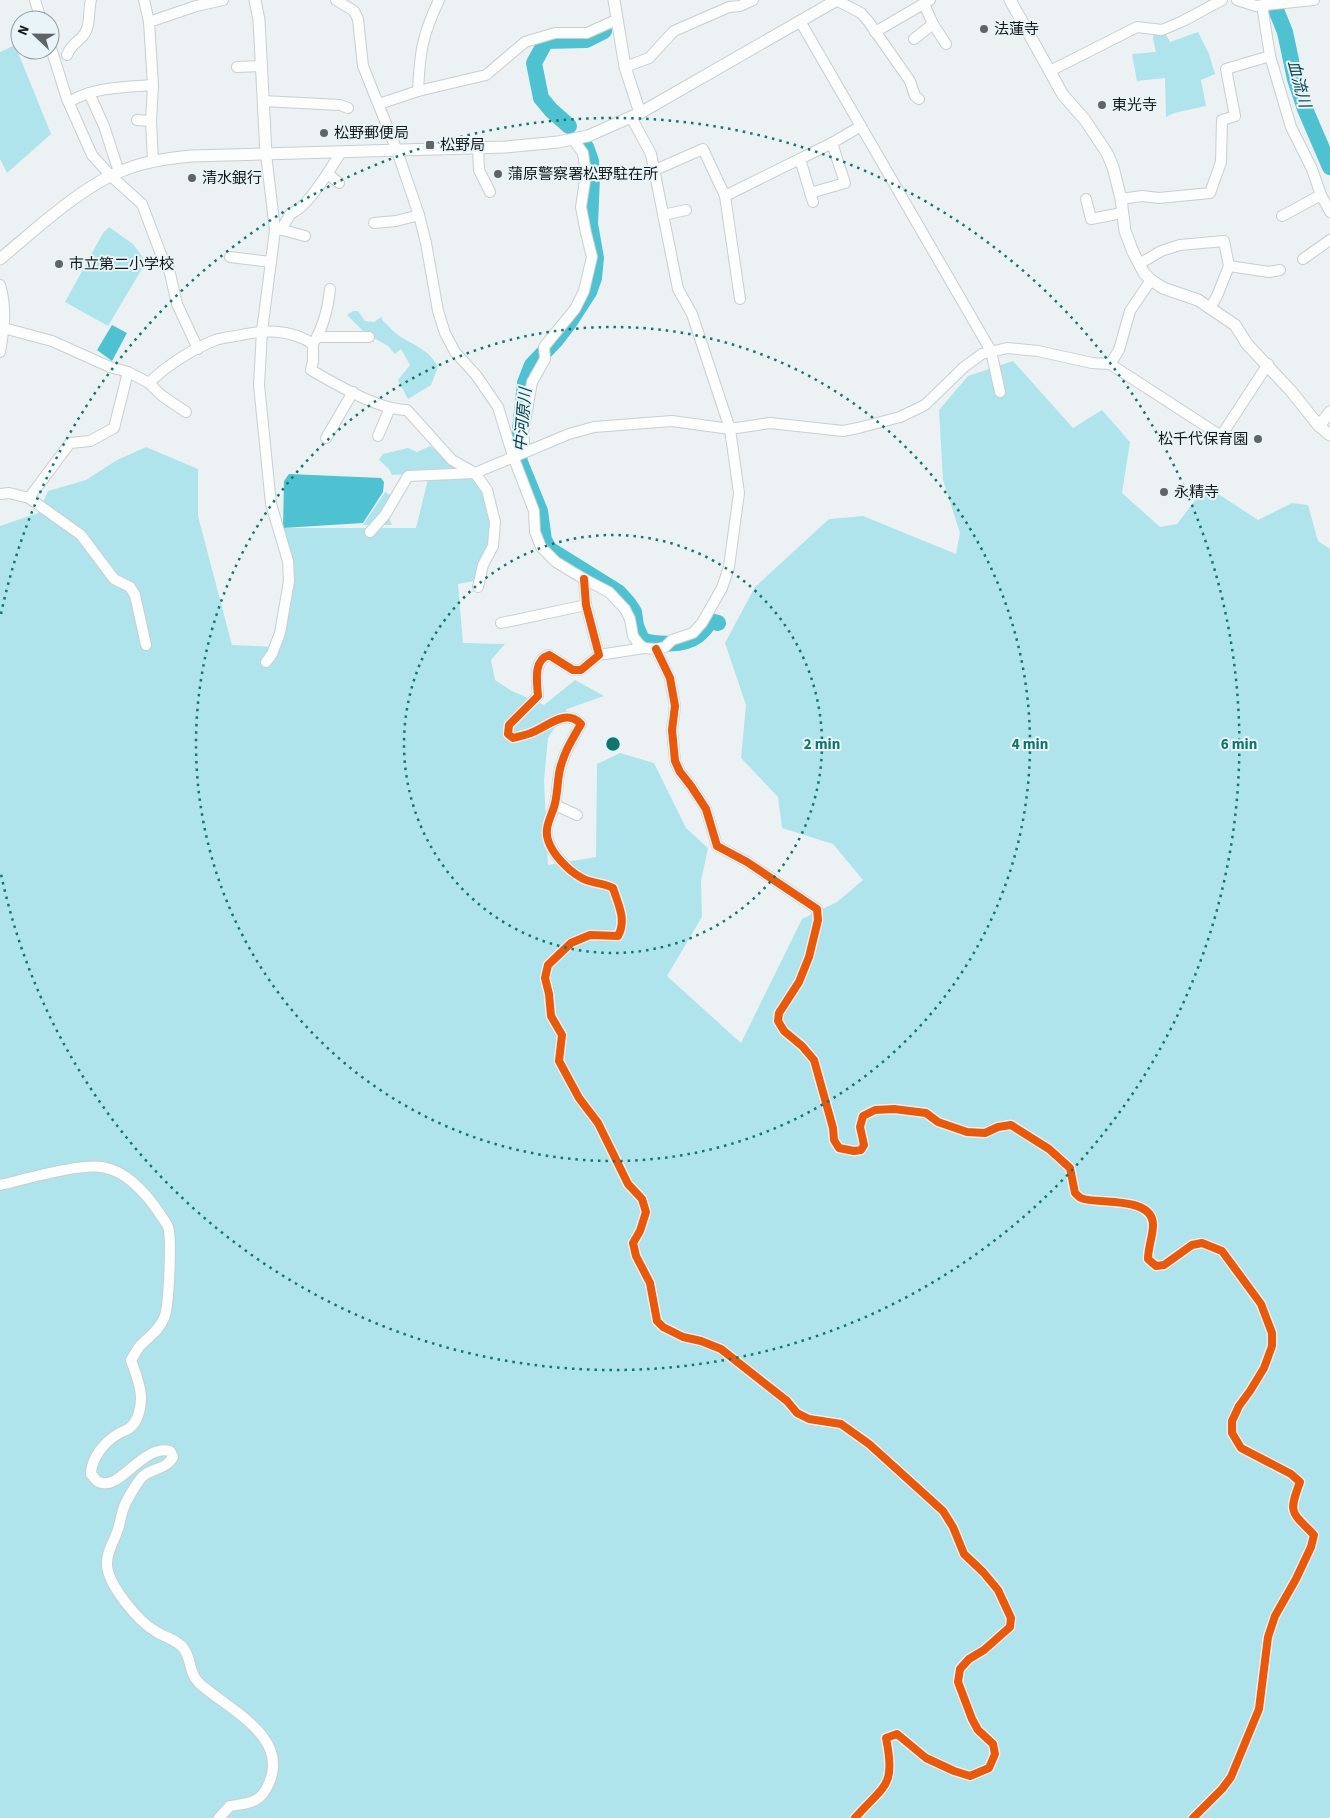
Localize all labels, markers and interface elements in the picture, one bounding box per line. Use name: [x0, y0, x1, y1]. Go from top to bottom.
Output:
north arrow: [10, 10, 60, 60]
place label: 法蓮寺: [994, 19, 1039, 40]
text: N: [13, 22, 35, 39]
marker: 法蓮寺: [978, 23, 990, 35]
water label: 血流川: [1282, 58, 1316, 112]
place label: 東光寺: [1112, 95, 1157, 116]
marker: 東光寺: [1096, 99, 1108, 111]
place label: 松野郵便局: [334, 123, 409, 144]
marker: 松野郵便局: [318, 127, 330, 139]
place label: 松野局: [440, 135, 485, 156]
marker: 松野局: [424, 139, 436, 151]
place label: 蒲原警察署松野駐在所: [508, 164, 658, 185]
place label: 清水銀行: [202, 168, 262, 189]
marker: 蒲原警察署松野駐在所: [492, 168, 504, 180]
marker: 清水銀行: [186, 172, 198, 184]
place label: 市立第二小学校: [69, 254, 174, 275]
marker: 市立第二小学校: [53, 258, 65, 270]
water label: 中河原川: [509, 385, 537, 453]
place label: 松千代保育園: [1158, 429, 1248, 450]
marker: 松千代保育園: [1252, 433, 1264, 445]
place label: 永精寺: [1174, 482, 1219, 503]
marker: 永精寺: [1158, 486, 1170, 498]
text: 2 min: [804, 734, 840, 755]
text: 4 min: [1012, 734, 1048, 755]
text: 6 min: [1221, 734, 1257, 755]
centre of rings: [604, 735, 622, 753]

